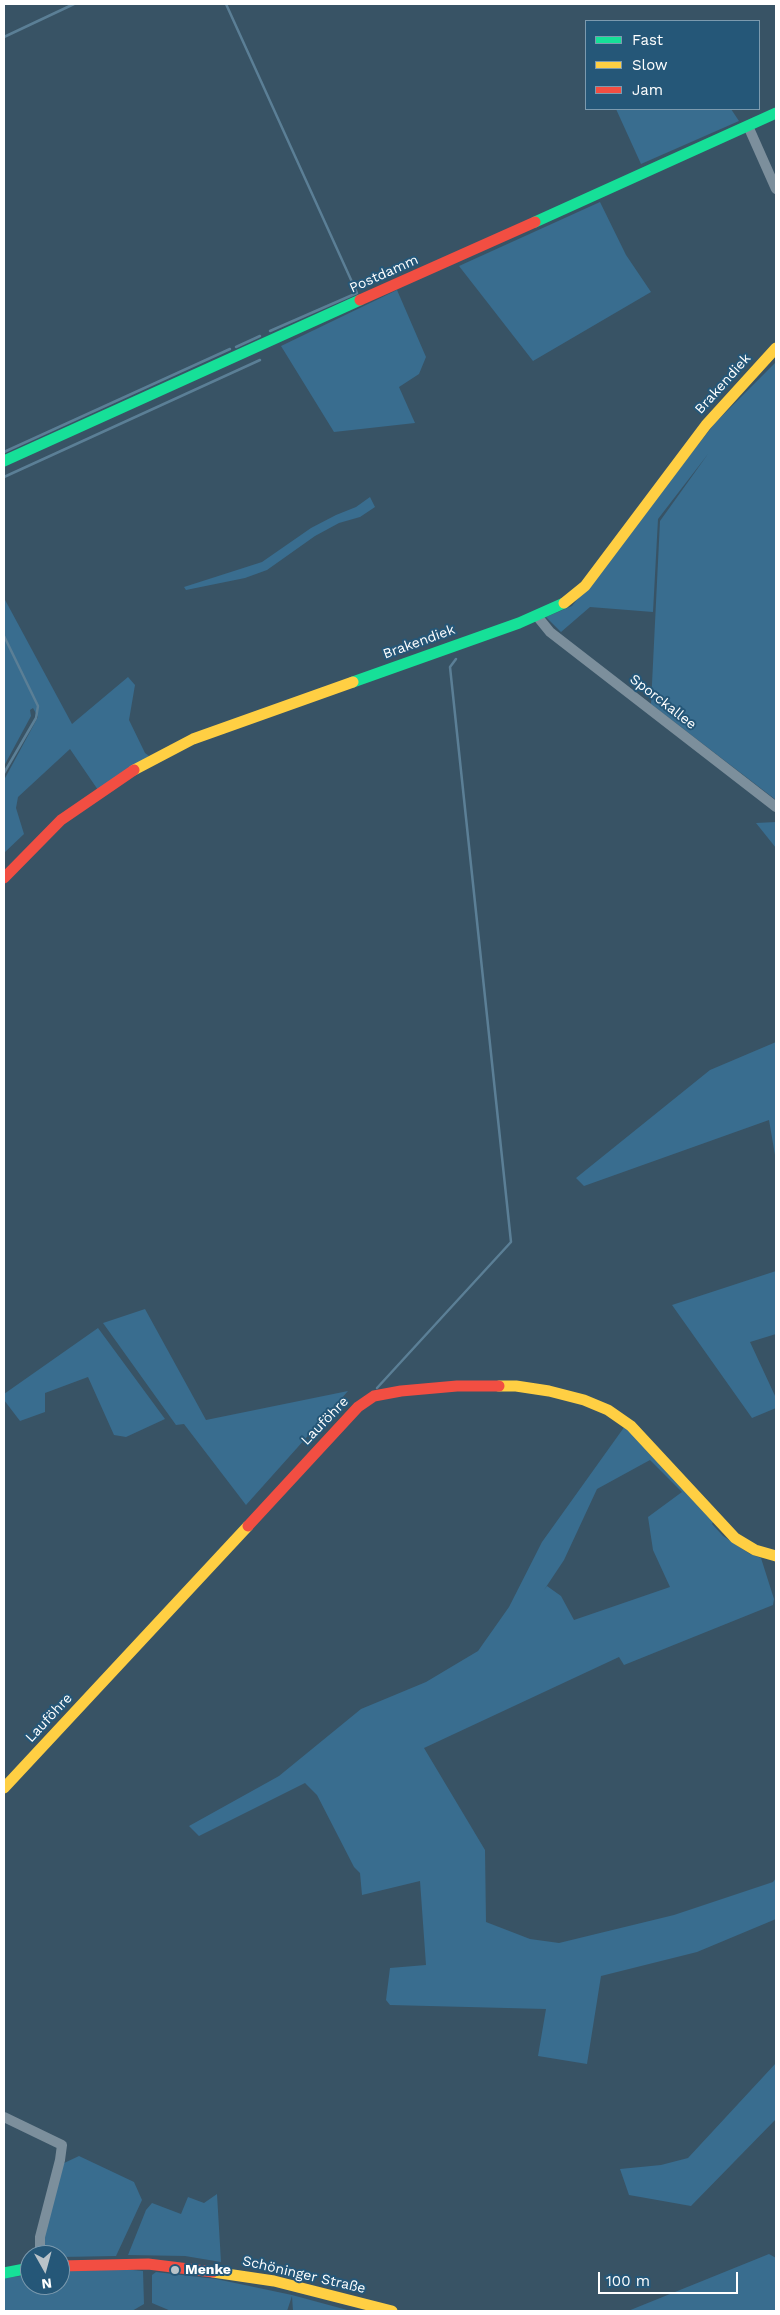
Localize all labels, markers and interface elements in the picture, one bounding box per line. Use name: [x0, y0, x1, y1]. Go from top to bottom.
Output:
legend: [585, 20, 760, 110]
text: Fast: [632, 31, 663, 49]
text: Slow: [632, 56, 668, 74]
text: Jam: [632, 81, 663, 99]
street label: Postdamm: [347, 251, 421, 297]
street label: Brakendiek: [691, 350, 755, 418]
street label: Brakendiek: [381, 621, 457, 663]
street label: Sporckallee: [626, 671, 700, 733]
street label: Lauföhre: [298, 1393, 352, 1449]
street label: Lauföhre: [22, 1690, 76, 1746]
north arrow: [20, 2245, 70, 2295]
street label: Schöninger Straße: [241, 2253, 367, 2297]
place label: Menke: [185, 2262, 231, 2278]
scale bar: [600, 2262, 740, 2294]
marker: Menke: [169, 2264, 181, 2276]
text: 100 m: [606, 2272, 650, 2290]
text: N: [41, 2275, 53, 2292]

